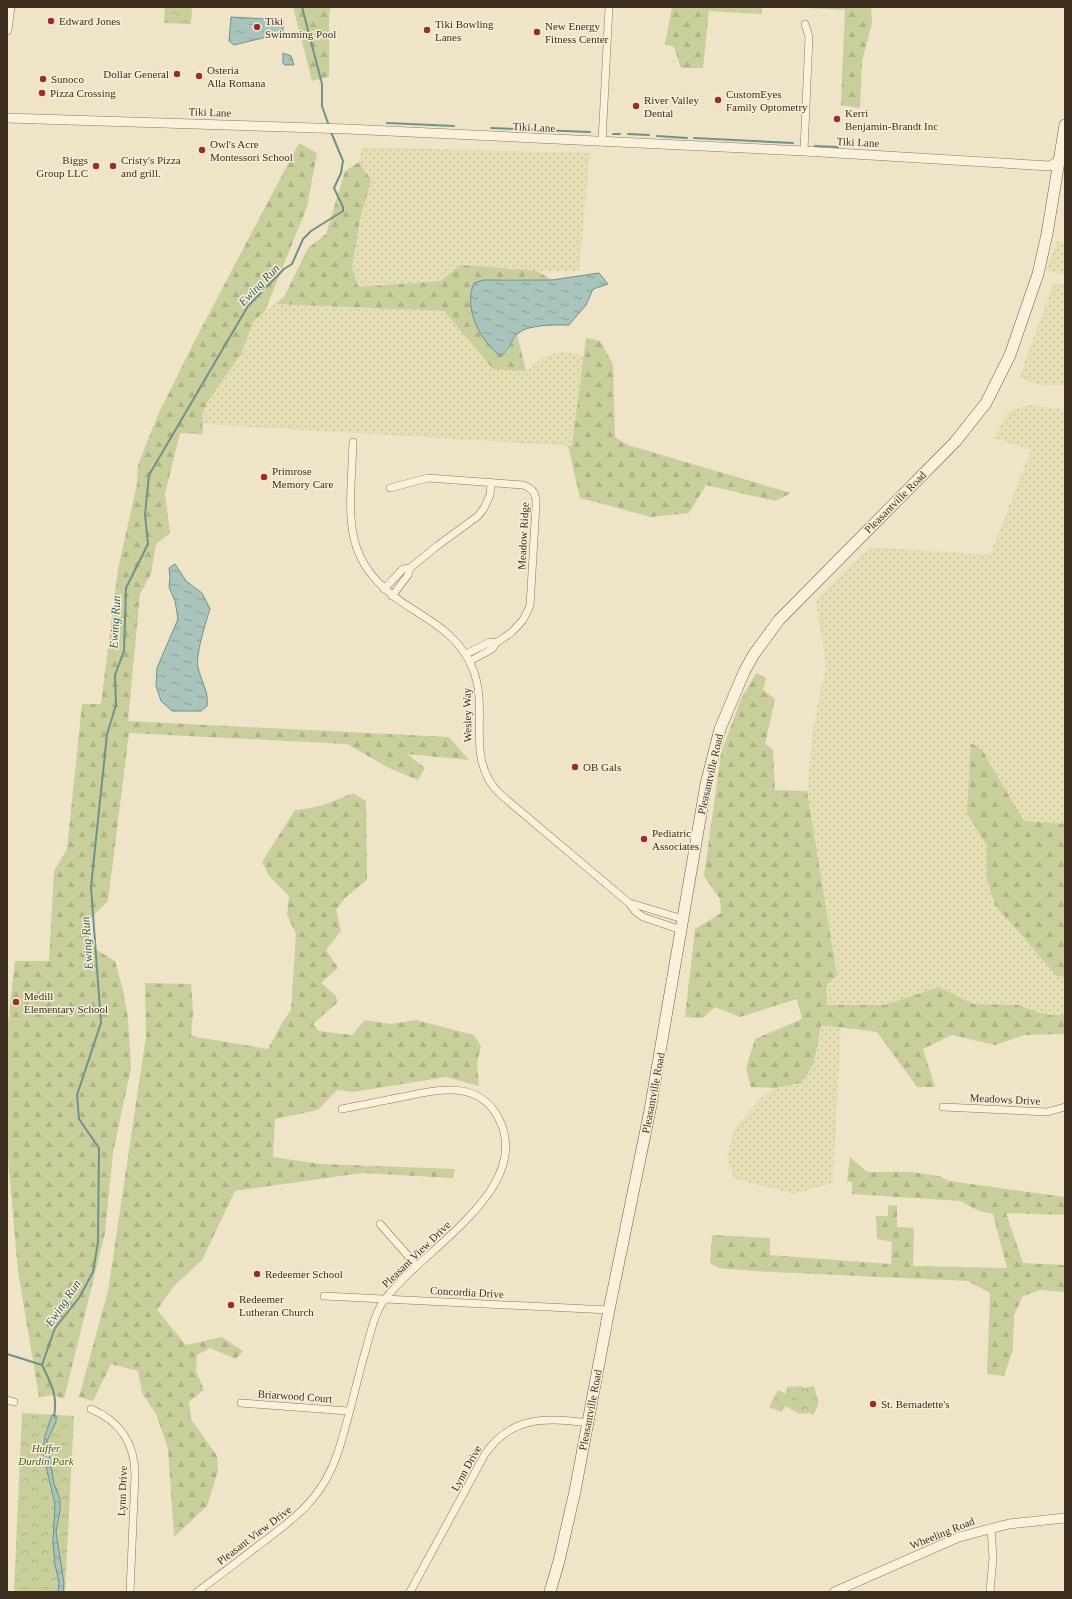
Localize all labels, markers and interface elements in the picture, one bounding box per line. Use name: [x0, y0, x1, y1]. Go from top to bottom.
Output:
place label: Edward Jones: [59, 15, 120, 27]
place label: Tiki Swimming Pool: [265, 15, 336, 40]
marker: Edward Jones: [46, 16, 56, 26]
place label: Tiki Bowling Lanes: [435, 18, 494, 43]
place label: New Energy Fitness Center: [545, 20, 609, 45]
marker: Tiki Swimming Pool: [252, 22, 262, 32]
marker: Tiki Bowling Lanes: [422, 25, 432, 35]
marker: New Energy Fitness Center: [532, 27, 542, 37]
place label: Osteria Alla Romana: [207, 64, 265, 89]
place label: Dollar General: [103, 68, 169, 80]
marker: Dollar General: [172, 69, 182, 79]
marker: Osteria Alla Romana: [194, 71, 204, 81]
place label: Sunoco: [51, 73, 85, 85]
marker: Sunoco: [38, 74, 48, 84]
place label: Pizza Crossing: [50, 87, 116, 99]
marker: Pizza Crossing: [37, 88, 47, 98]
place label: CustomEyes Family Optometry: [726, 88, 808, 113]
place label: River Valley Dental: [644, 94, 700, 119]
marker: CustomEyes Family Optometry: [713, 95, 723, 105]
marker: River Valley Dental: [631, 101, 641, 111]
street label: Tiki Lane: [188, 105, 232, 119]
place label: Kerri Benjamin-Brandt Inc: [845, 107, 938, 132]
marker: Kerri Benjamin-Brandt Inc: [832, 114, 842, 124]
street label: Tiki Lane: [512, 120, 556, 134]
street label: Tiki Lane: [836, 135, 880, 149]
place label: Owl's Acre Montessori School: [210, 138, 293, 163]
marker: Owl's Acre Montessori School: [197, 145, 207, 155]
place label: Biggs Group LLC: [36, 154, 88, 179]
place label: Cristy's Pizza and grill.: [121, 154, 181, 179]
marker: Biggs Group LLC: [91, 161, 101, 171]
marker: Cristy's Pizza and grill.: [108, 161, 118, 171]
water label: Ewing Run: [235, 261, 282, 310]
place label: Primrose Memory Care: [272, 465, 334, 490]
street label: Pleasantville Road: [862, 468, 929, 535]
marker: Primrose Memory Care: [259, 472, 269, 482]
street label: Meadow Ridge: [515, 502, 531, 570]
water label: Ewing Run: [107, 595, 123, 650]
street label: Wesley Way: [461, 687, 473, 742]
street label: Pleasantville Road: [695, 732, 725, 815]
place label: OB Gals: [583, 761, 621, 773]
marker: OB Gals: [570, 762, 580, 772]
place label: Pediatric Associates: [652, 827, 699, 852]
marker: Pediatric Associates: [639, 834, 649, 844]
water label: Ewing Run: [78, 916, 96, 971]
place label: Medill Elementary School: [24, 990, 108, 1015]
marker: Medill Elementary School: [11, 997, 21, 1007]
street label: Pleasantville Road: [639, 1051, 667, 1134]
street label: Meadows Drive: [969, 1091, 1041, 1107]
street label: Pleasant View Drive: [379, 1218, 453, 1290]
place label: Redeemer School: [265, 1268, 343, 1280]
marker: Redeemer School: [252, 1269, 262, 1279]
water label: Ewing Run: [42, 1277, 84, 1330]
street label: Concordia Drive: [430, 1284, 504, 1300]
place label: Redeemer Lutheran Church: [239, 1293, 314, 1318]
marker: Redeemer Lutheran Church: [226, 1300, 236, 1310]
street label: Pleasantville Road: [576, 1368, 604, 1451]
street label: Briarwood Court: [257, 1387, 333, 1405]
place label: St. Bernadette's: [881, 1398, 950, 1410]
marker: St. Bernadette's: [868, 1399, 878, 1409]
park label: Huffer Durdin Park: [17, 1442, 75, 1467]
street label: Lynn Drive: [449, 1443, 484, 1493]
street label: Lynn Drive: [115, 1465, 129, 1516]
street label: Pleasant View Drive: [214, 1503, 294, 1567]
street label: Wheeling Road: [908, 1514, 977, 1551]

